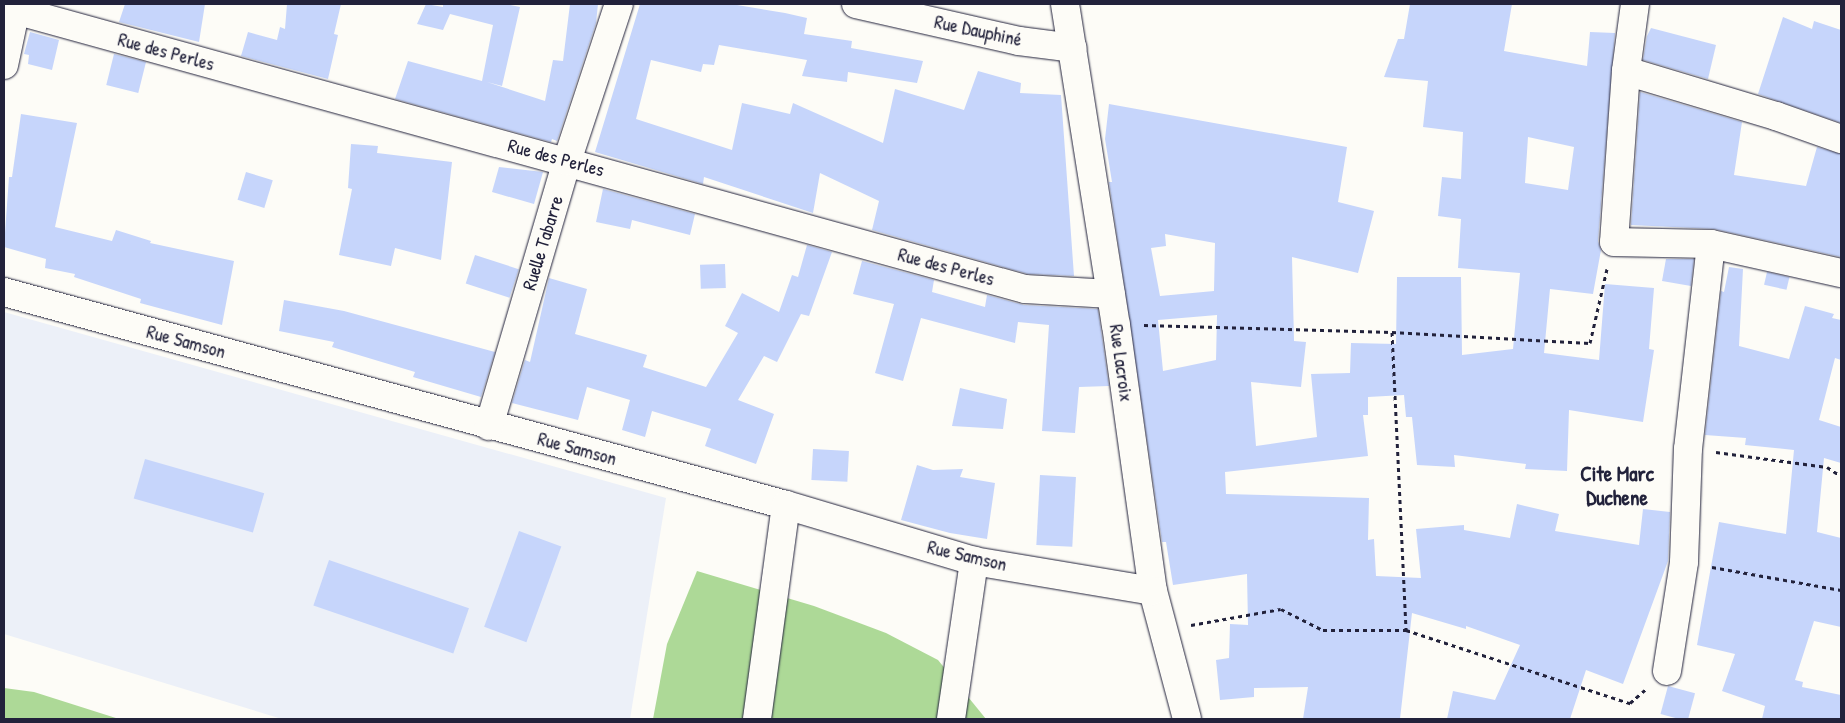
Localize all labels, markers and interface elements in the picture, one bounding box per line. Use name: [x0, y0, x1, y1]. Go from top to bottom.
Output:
street label: Rue Dauphiné: [932, 11, 1024, 51]
street label: Rue des Perles: [115, 28, 217, 76]
street label: Rue des Perles: [505, 134, 607, 182]
street label: Ruelle Tabarre: [518, 193, 568, 293]
street label: Rue des Perles: [895, 243, 997, 291]
street label: Rue Samson: [144, 321, 228, 363]
street label: Rue Lacroix: [1104, 323, 1138, 403]
street label: Rue Samson: [535, 428, 619, 470]
district label: Cite Marc Duchene: [1580, 461, 1654, 511]
street label: Rue Samson: [925, 536, 1009, 576]

